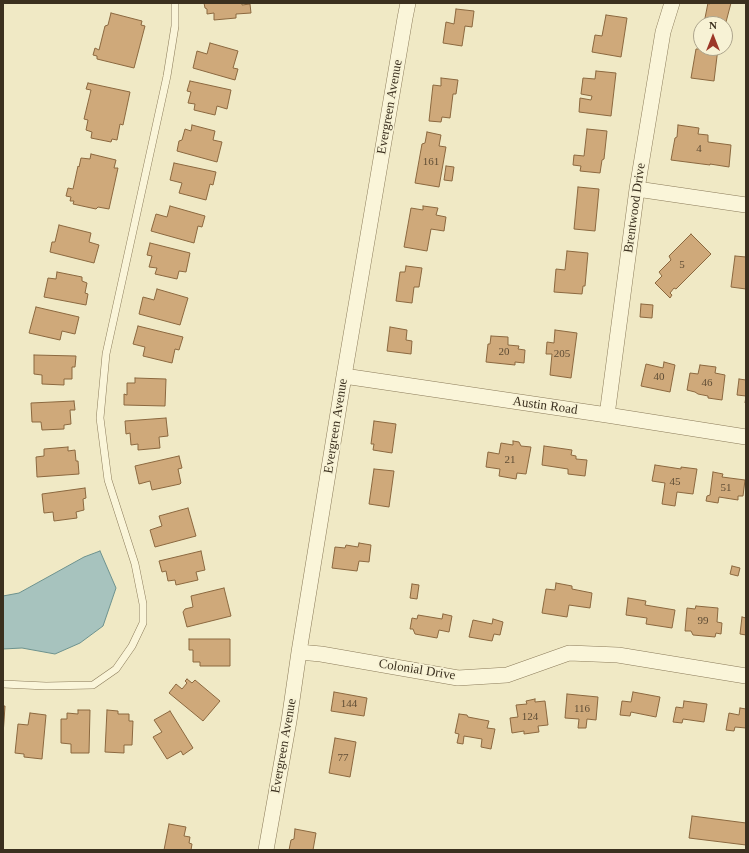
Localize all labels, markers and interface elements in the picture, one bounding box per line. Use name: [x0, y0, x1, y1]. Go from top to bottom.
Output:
north arrow: [693, 16, 733, 56]
text: N: [709, 19, 717, 31]
street label: Evergreen Avenue: [374, 58, 406, 156]
house number: 4: [696, 142, 702, 156]
house number: 161: [423, 155, 439, 169]
street label: Brentwood Drive: [621, 162, 649, 254]
house number: 5: [679, 258, 685, 272]
house number: 20: [498, 345, 510, 359]
house number: 205: [554, 347, 570, 361]
house number: 40: [654, 370, 664, 384]
house number: 46: [702, 376, 712, 390]
street label: Evergreen Avenue: [321, 377, 351, 475]
street label: Austin Road: [512, 394, 578, 418]
house number: 21: [504, 453, 516, 467]
house number: 45: [670, 475, 680, 489]
house number: 51: [720, 481, 732, 495]
house number: 99: [698, 614, 708, 628]
street label: Colonial Drive: [377, 656, 457, 684]
street label: Evergreen Avenue: [268, 697, 300, 795]
house number: 144: [341, 697, 357, 711]
house number: 116: [574, 702, 590, 716]
house number: 124: [522, 710, 538, 724]
house number: 77: [338, 751, 348, 765]

